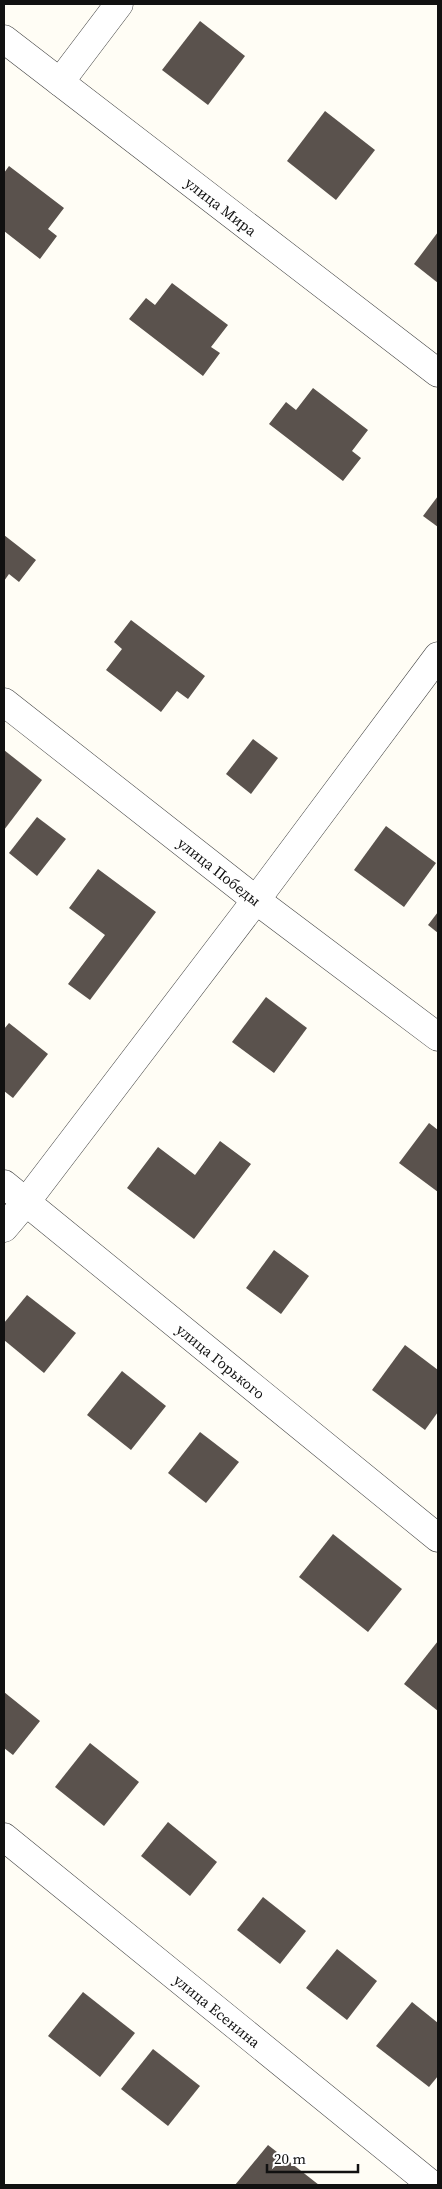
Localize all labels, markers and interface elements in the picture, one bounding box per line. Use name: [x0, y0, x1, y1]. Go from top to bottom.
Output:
street label: улица Мира: [181, 172, 262, 241]
street label: улица Победы: [173, 832, 266, 911]
street label: улица Горького: [172, 1318, 270, 1403]
street label: улица Есенина: [170, 1969, 265, 2052]
scale bar: [267, 2142, 358, 2174]
text: 20 m: [274, 2148, 306, 2169]

